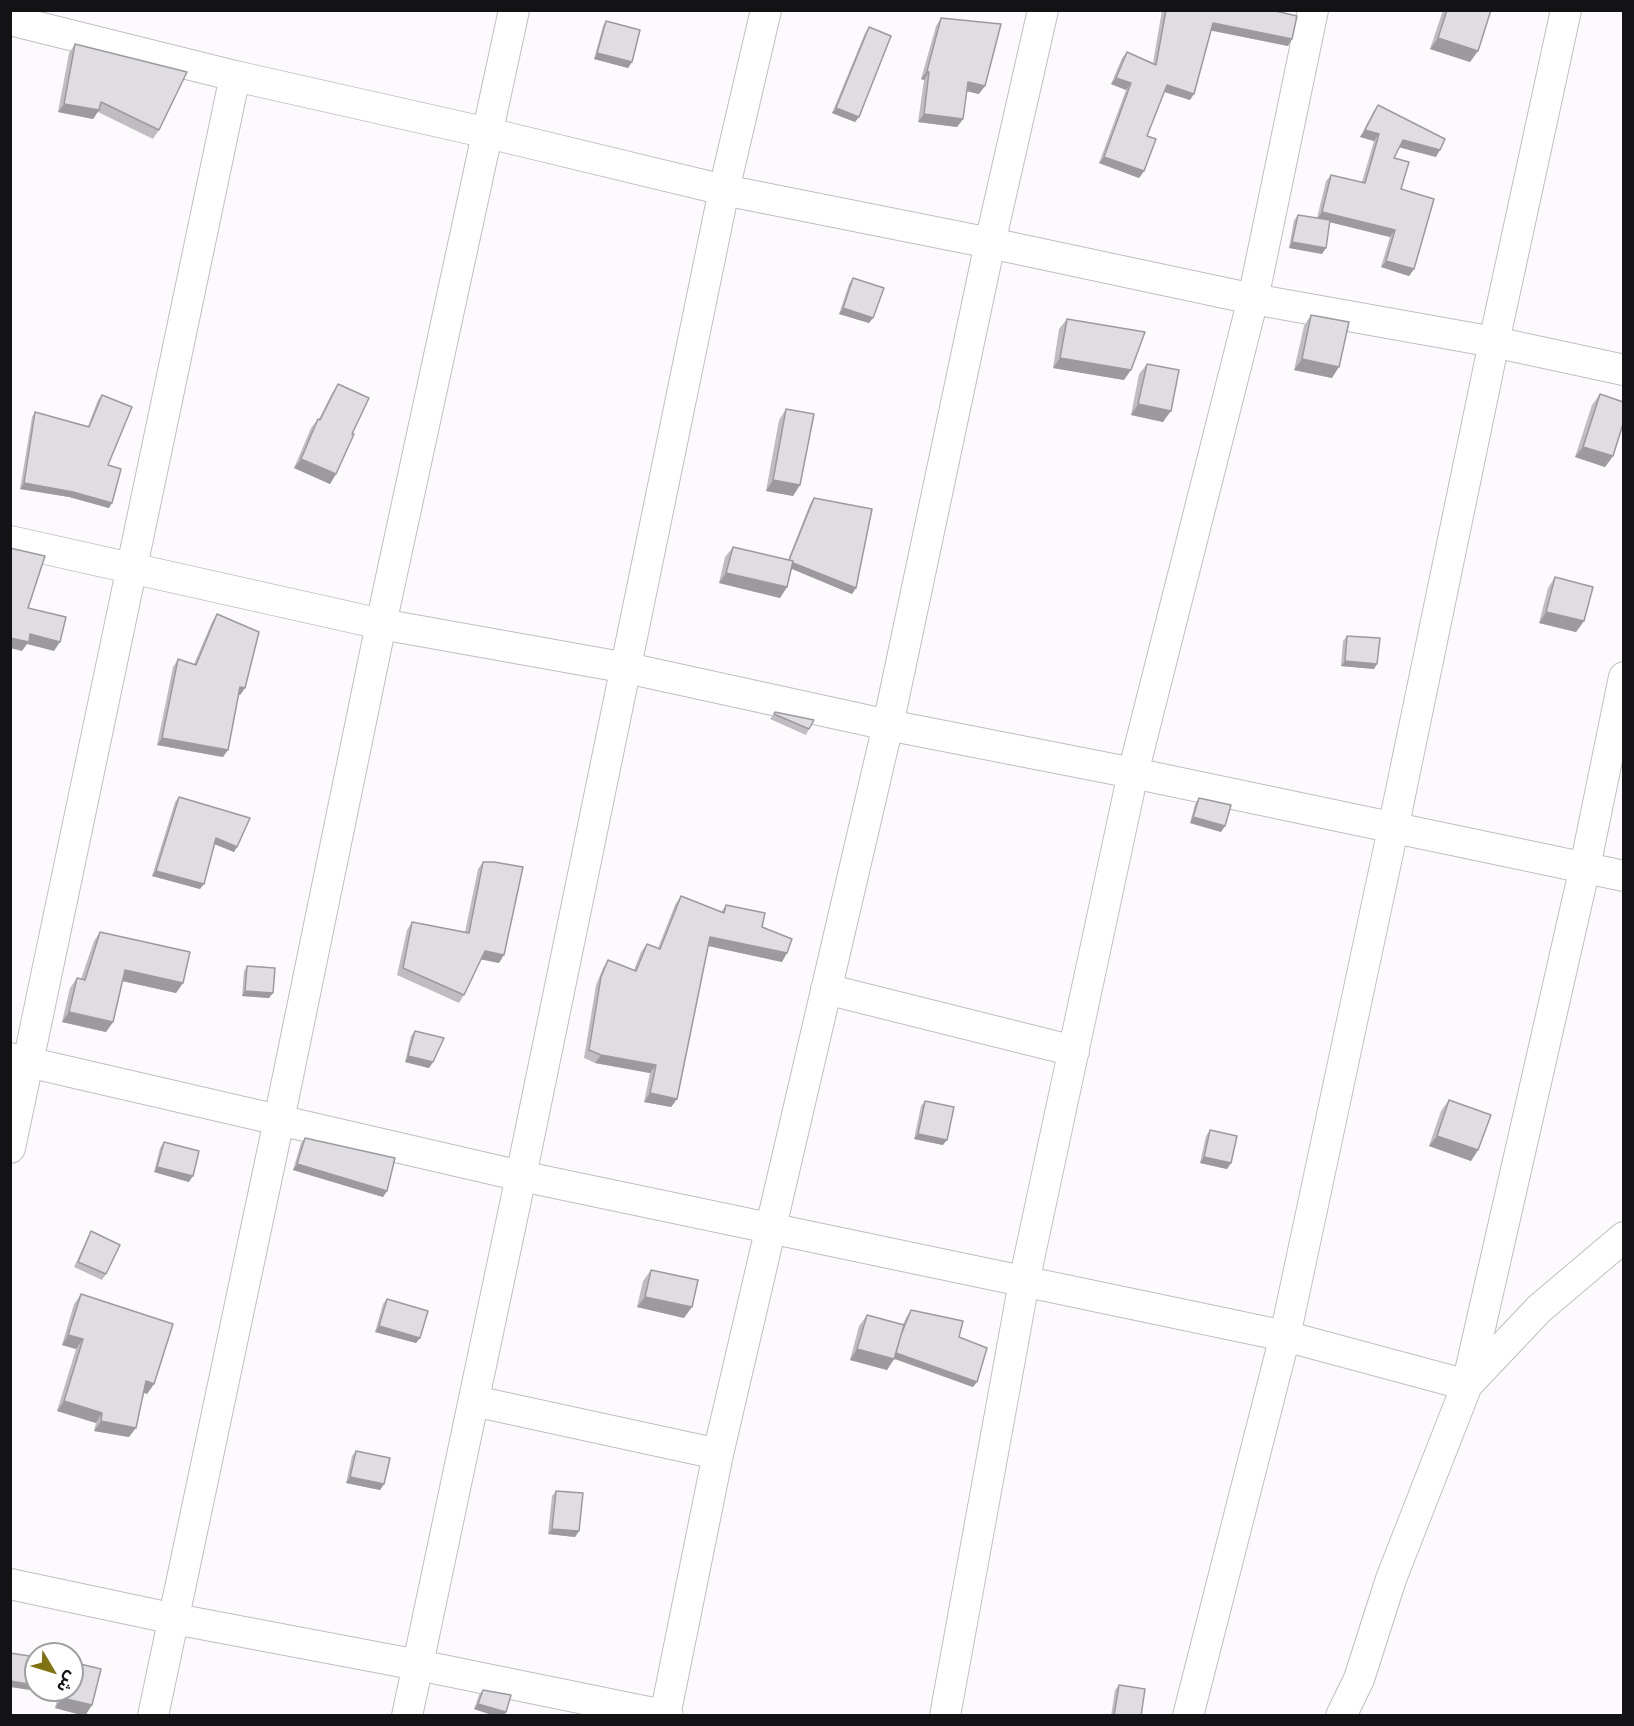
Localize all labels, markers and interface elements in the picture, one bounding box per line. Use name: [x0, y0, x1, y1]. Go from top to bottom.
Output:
north arrow: [24, 1642, 84, 1702]
text: ش: [52, 1667, 81, 1697]

